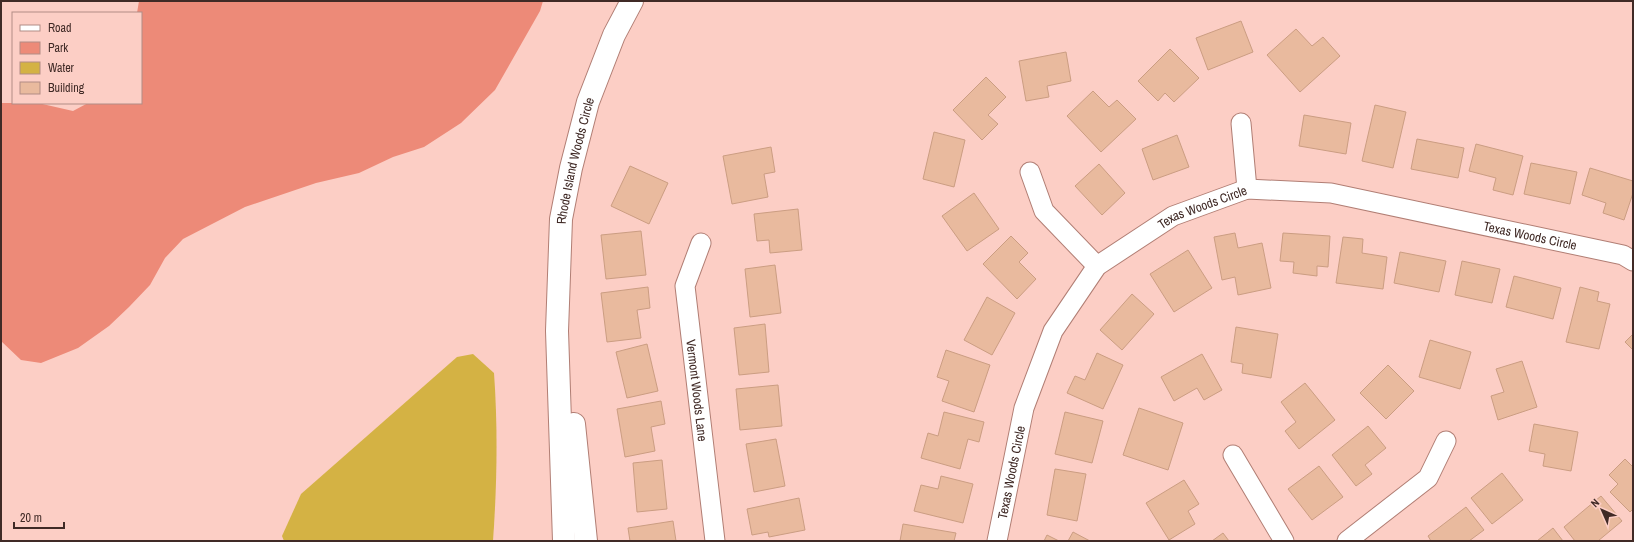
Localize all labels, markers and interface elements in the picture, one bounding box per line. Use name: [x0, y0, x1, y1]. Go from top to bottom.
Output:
legend: [12, 12, 142, 104]
text: Road: [48, 20, 72, 36]
text: Park: [48, 40, 68, 56]
text: Water: [48, 60, 75, 76]
text: Building: [48, 80, 85, 96]
street label: Rhode Island Woods Circle: [552, 95, 598, 224]
street label: Texas Woods Circle: [1154, 181, 1249, 232]
street label: Texas Woods Circle: [1482, 217, 1578, 253]
street label: Vermont Woods Lane: [683, 339, 712, 442]
street label: Texas Woods Circle: [993, 424, 1029, 521]
north arrow: [1582, 490, 1622, 530]
text: N: [1588, 496, 1602, 510]
scale bar: [14, 504, 64, 530]
text: 20 m: [20, 510, 42, 526]

